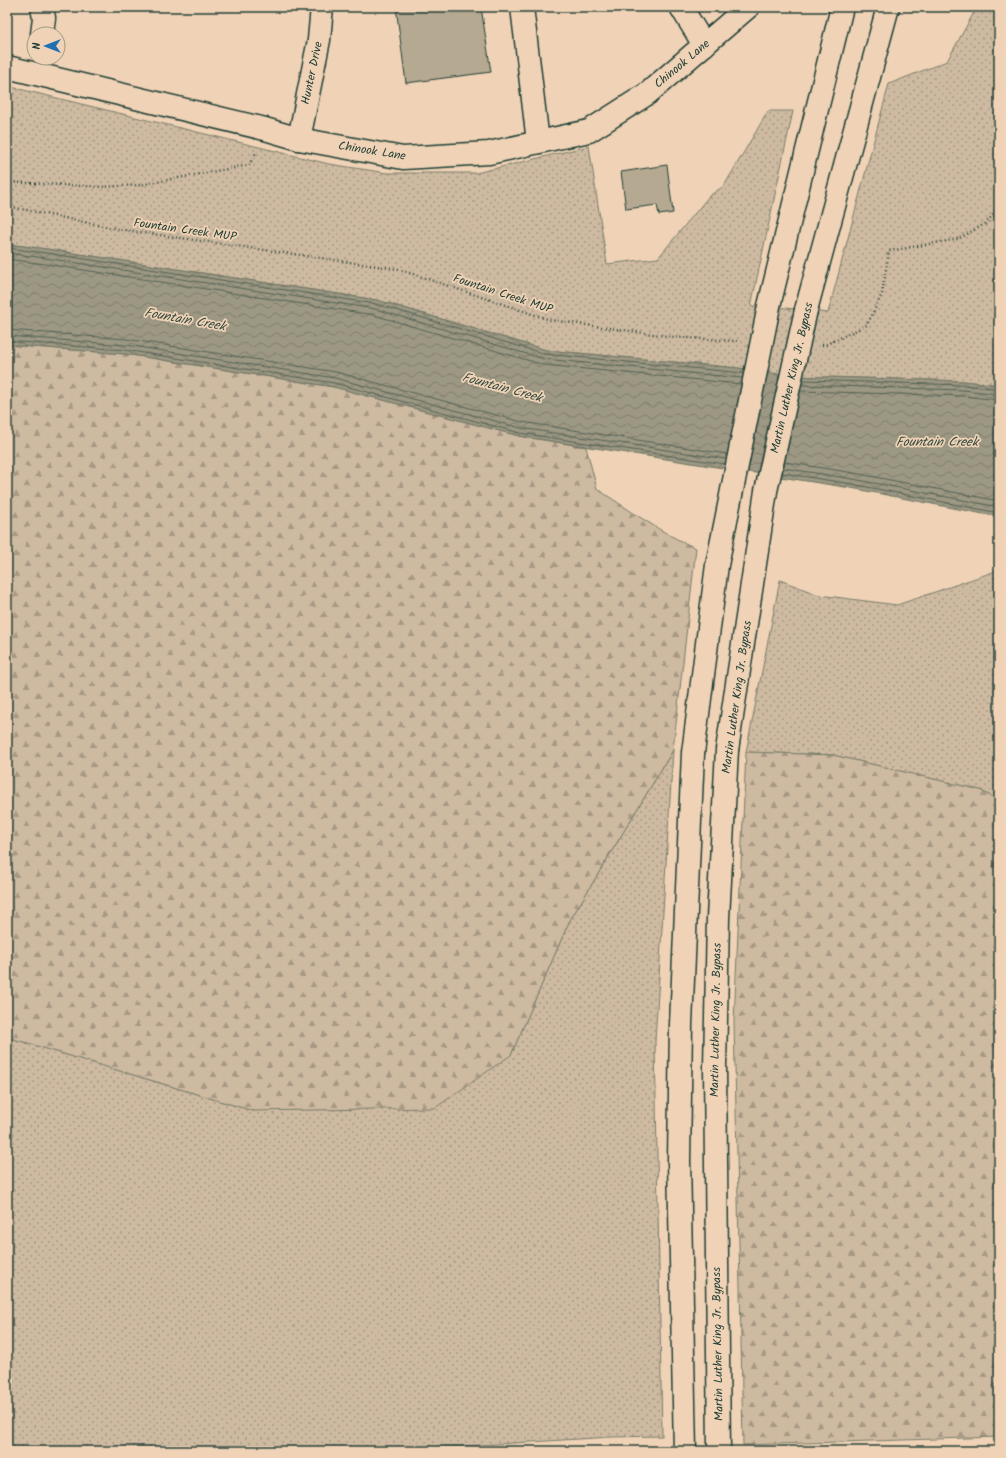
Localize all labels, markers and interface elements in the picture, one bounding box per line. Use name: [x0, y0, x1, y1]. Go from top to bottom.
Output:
north arrow: [26, 26, 66, 66]
street label: Chinook Lane: [650, 34, 715, 93]
street label: Hunter Drive: [296, 39, 328, 106]
text: N: [28, 42, 46, 49]
street label: Chinook Lane: [337, 136, 408, 166]
street label: Fountain Creek MUP: [132, 213, 238, 247]
street label: Fountain Creek MUP: [451, 269, 556, 319]
street label: Martin Luther King Jr. Bypass: [765, 301, 819, 455]
water label: Fountain Creek: [143, 303, 229, 338]
water label: Fountain Creek: [460, 367, 546, 409]
water label: Fountain Creek: [896, 432, 980, 453]
street label: Martin Luther King Jr. Bypass: [717, 619, 757, 775]
street label: Martin Luther King Jr. Bypass: [705, 943, 727, 1097]
street label: Martin Luther King Jr. Bypass: [707, 1267, 729, 1421]

